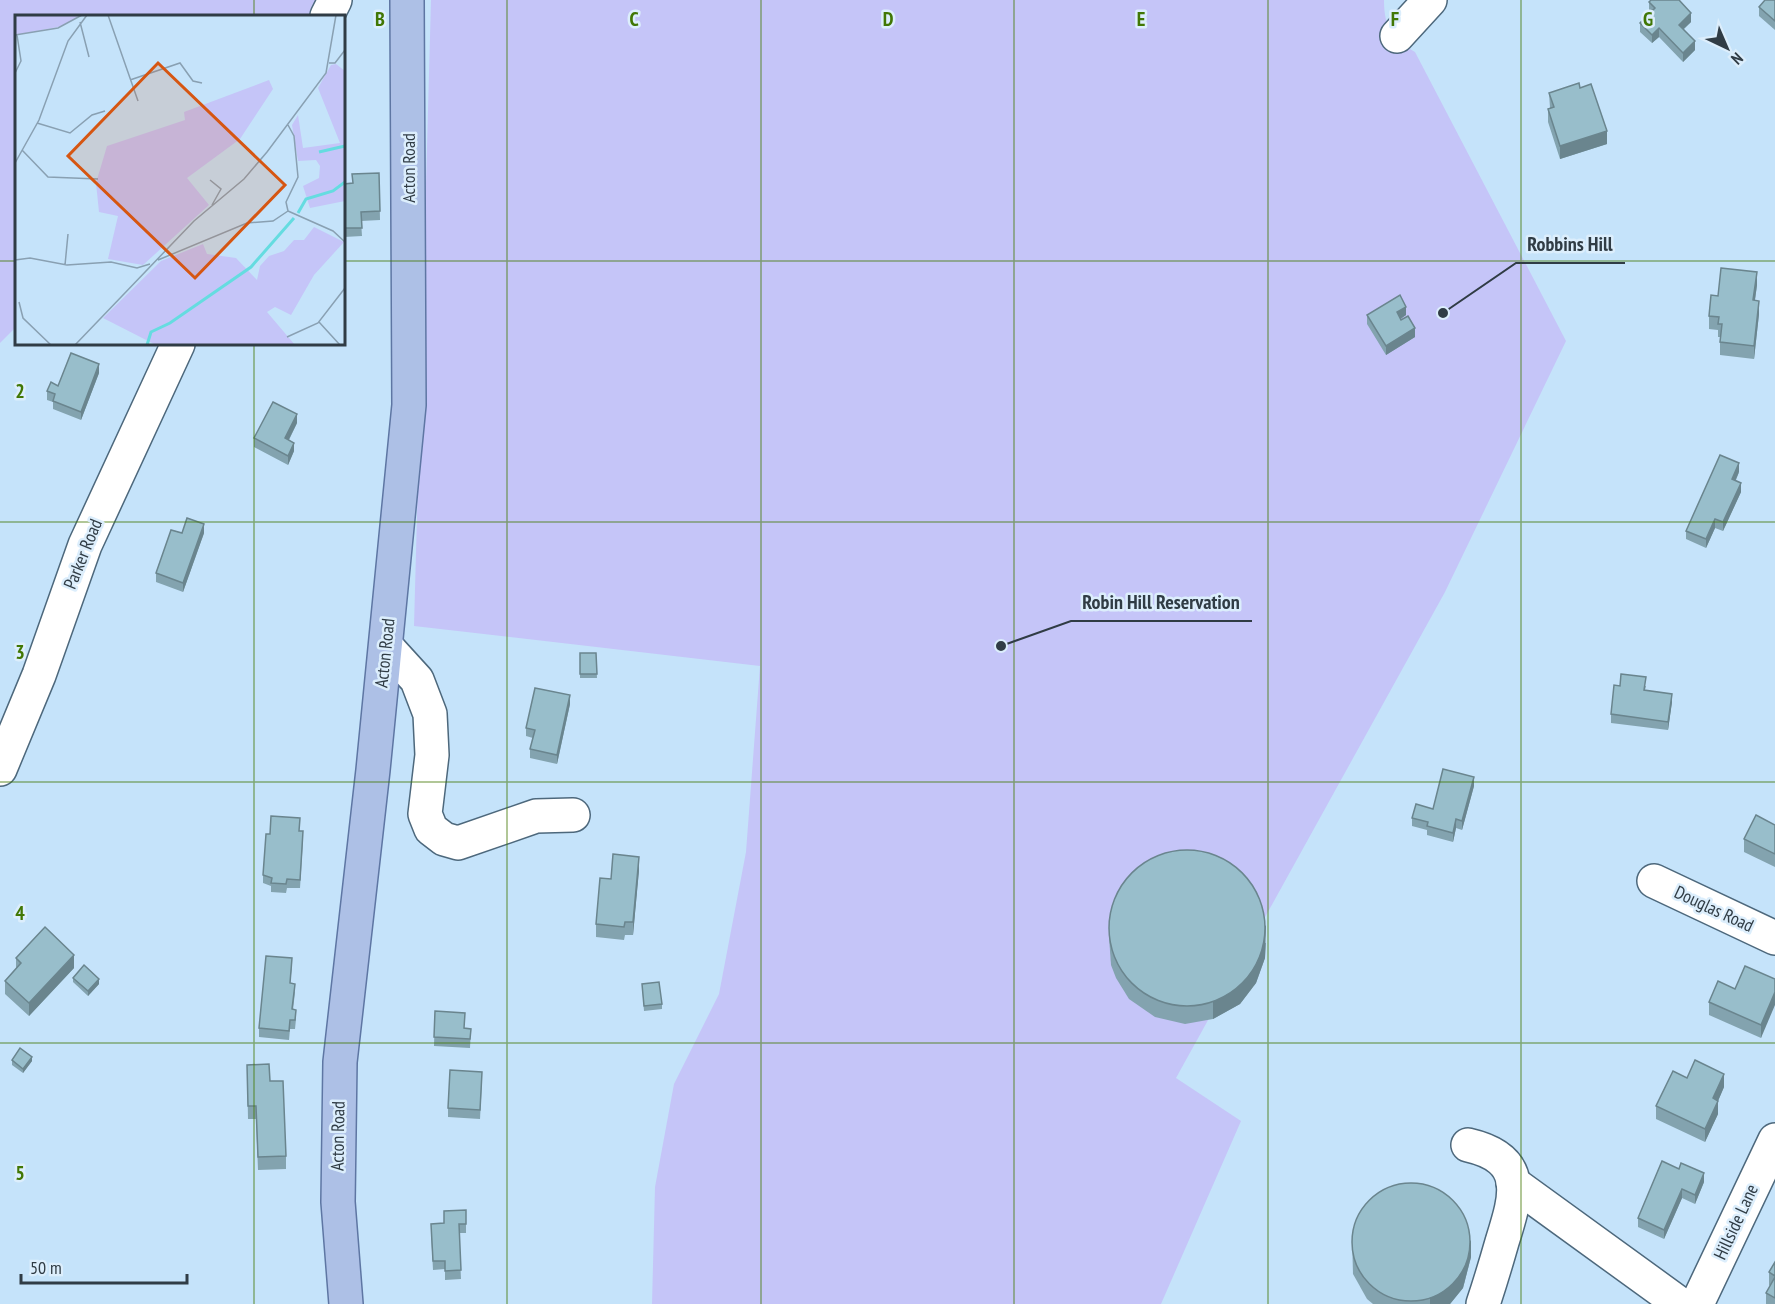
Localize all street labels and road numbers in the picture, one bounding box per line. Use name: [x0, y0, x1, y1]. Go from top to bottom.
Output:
street label: Acton Road: [397, 133, 420, 203]
street label: Parker Road: [58, 515, 107, 592]
street label: Acton Road: [369, 617, 400, 689]
street label: Douglas Road: [1671, 880, 1758, 937]
street label: Acton Road: [325, 1101, 350, 1171]
street label: Hillside Lane: [1708, 1180, 1763, 1263]

